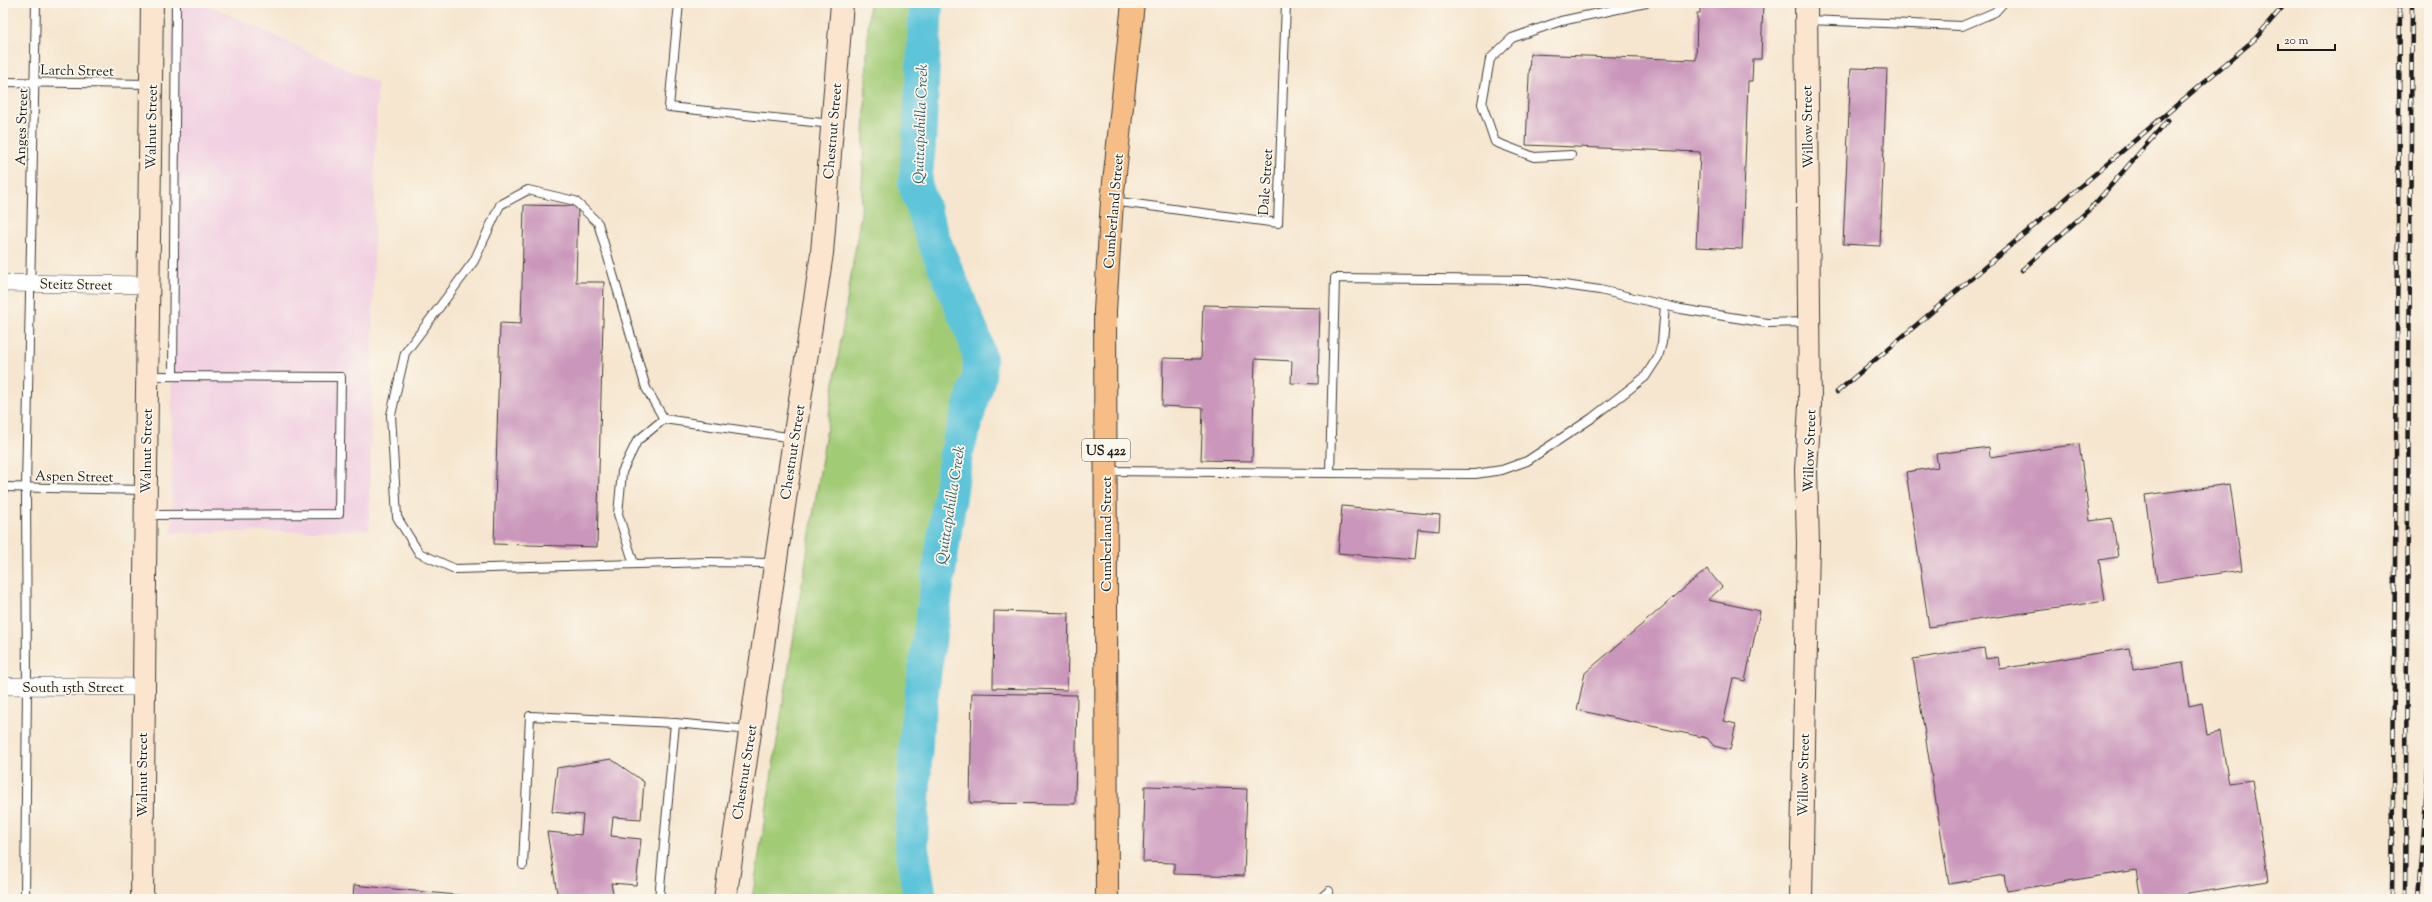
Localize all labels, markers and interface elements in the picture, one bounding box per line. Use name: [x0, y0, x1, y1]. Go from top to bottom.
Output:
scale bar: [2278, 26, 2335, 52]
text: 20 m: [2284, 32, 2309, 50]
street label: Larch Street: [40, 61, 114, 83]
water label: Quittapahilla Creek: [909, 64, 934, 184]
street label: Chestnut Street: [820, 82, 848, 180]
street label: Walnut Street: [142, 84, 164, 170]
street label: Willow Street: [1798, 85, 1820, 169]
street label: Anges Street: [12, 88, 34, 166]
street label: Dale Street: [1255, 148, 1279, 216]
street label: Cumberland Street: [1100, 153, 1130, 270]
street label: Steitz Street: [39, 275, 113, 297]
street label: Chestnut Street: [777, 403, 811, 501]
street label: Walnut Street: [137, 408, 159, 494]
street label: Willow Street: [1800, 409, 1822, 493]
road number: US 422: [1082, 439, 1130, 461]
water label: Quittapahilla Creek: [932, 444, 971, 566]
street label: Aspen Street: [35, 467, 114, 489]
street label: Cumberland Street: [1098, 476, 1118, 592]
street label: South 15th Street: [22, 679, 124, 699]
street label: Chestnut Street: [729, 723, 763, 821]
street label: Walnut Street: [134, 732, 154, 818]
street label: Willow Street: [1794, 733, 1816, 817]

